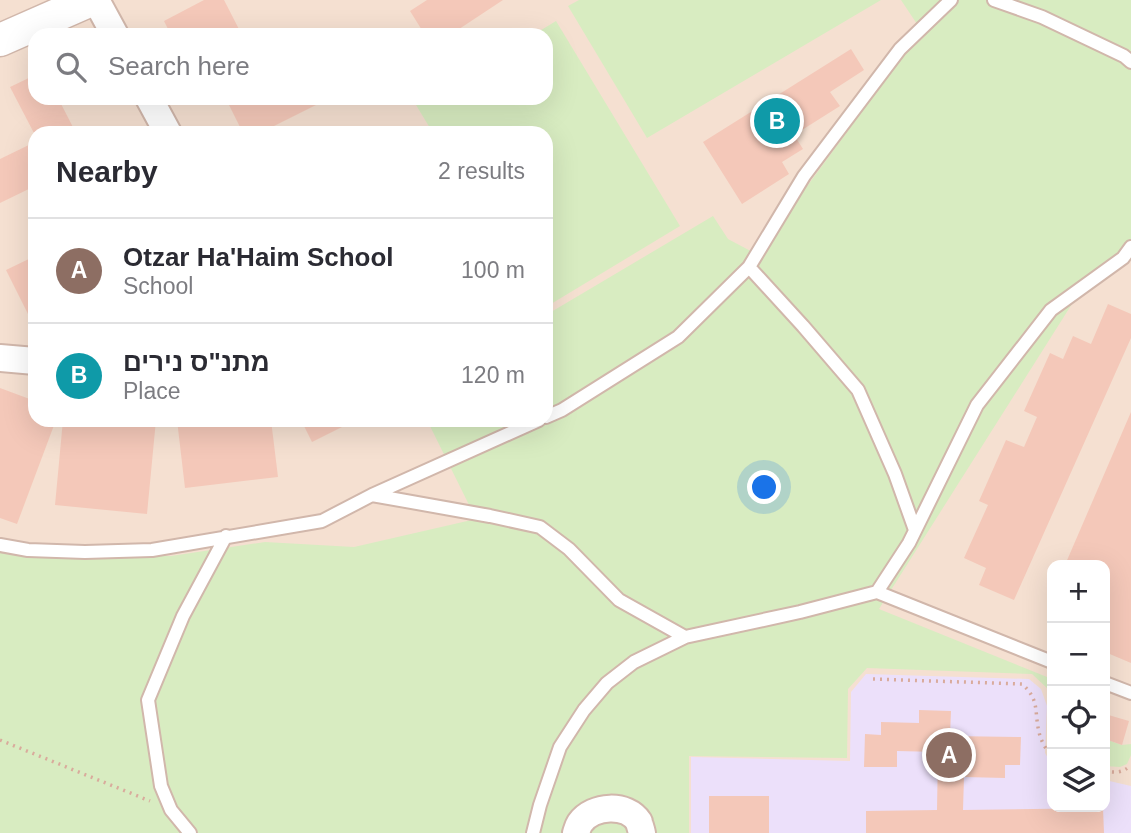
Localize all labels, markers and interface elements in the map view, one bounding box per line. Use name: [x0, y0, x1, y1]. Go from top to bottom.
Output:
search box: [28, 28, 553, 105]
icon: search: [52, 48, 90, 86]
text: Search here: [108, 51, 250, 81]
pin: B: [754, 95, 800, 147]
text: Nearby: [56, 155, 158, 188]
text: 2 results: [438, 158, 525, 184]
text: Otzar Ha'Haim School: [123, 242, 394, 272]
text: A: [71, 257, 87, 283]
text: 100 m: [461, 257, 525, 283]
text: School: [123, 273, 193, 299]
text: מתנ"ס נירים: [123, 347, 270, 377]
text: B: [71, 362, 87, 388]
text: 120 m: [461, 362, 525, 388]
text: Place: [123, 378, 181, 404]
your location: [747, 470, 781, 504]
map controls: [1047, 560, 1110, 812]
button: +: [1047, 560, 1110, 623]
button: −: [1047, 623, 1110, 686]
button: locate: [1047, 686, 1110, 749]
pin: A: [926, 729, 972, 781]
button: layers: [1047, 749, 1110, 812]

